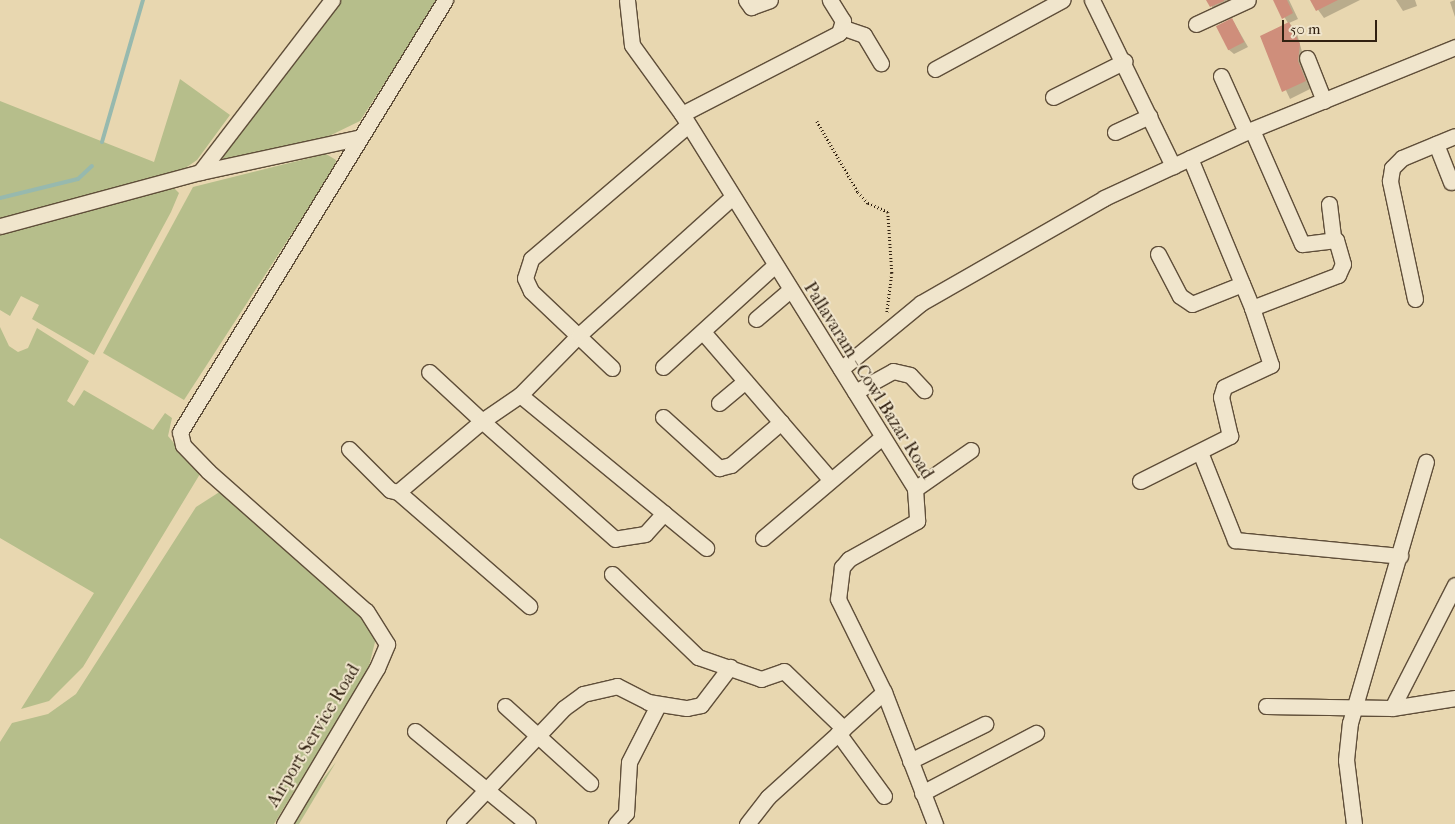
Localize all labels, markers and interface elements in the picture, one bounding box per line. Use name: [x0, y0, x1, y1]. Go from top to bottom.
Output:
scale bar: [1285, 10, 1380, 42]
text: 50 m: [1290, 20, 1320, 38]
street label: Pallavaram - Cowl Bazar Road: [798, 278, 938, 484]
street label: Airport Service Road: [263, 661, 365, 811]

